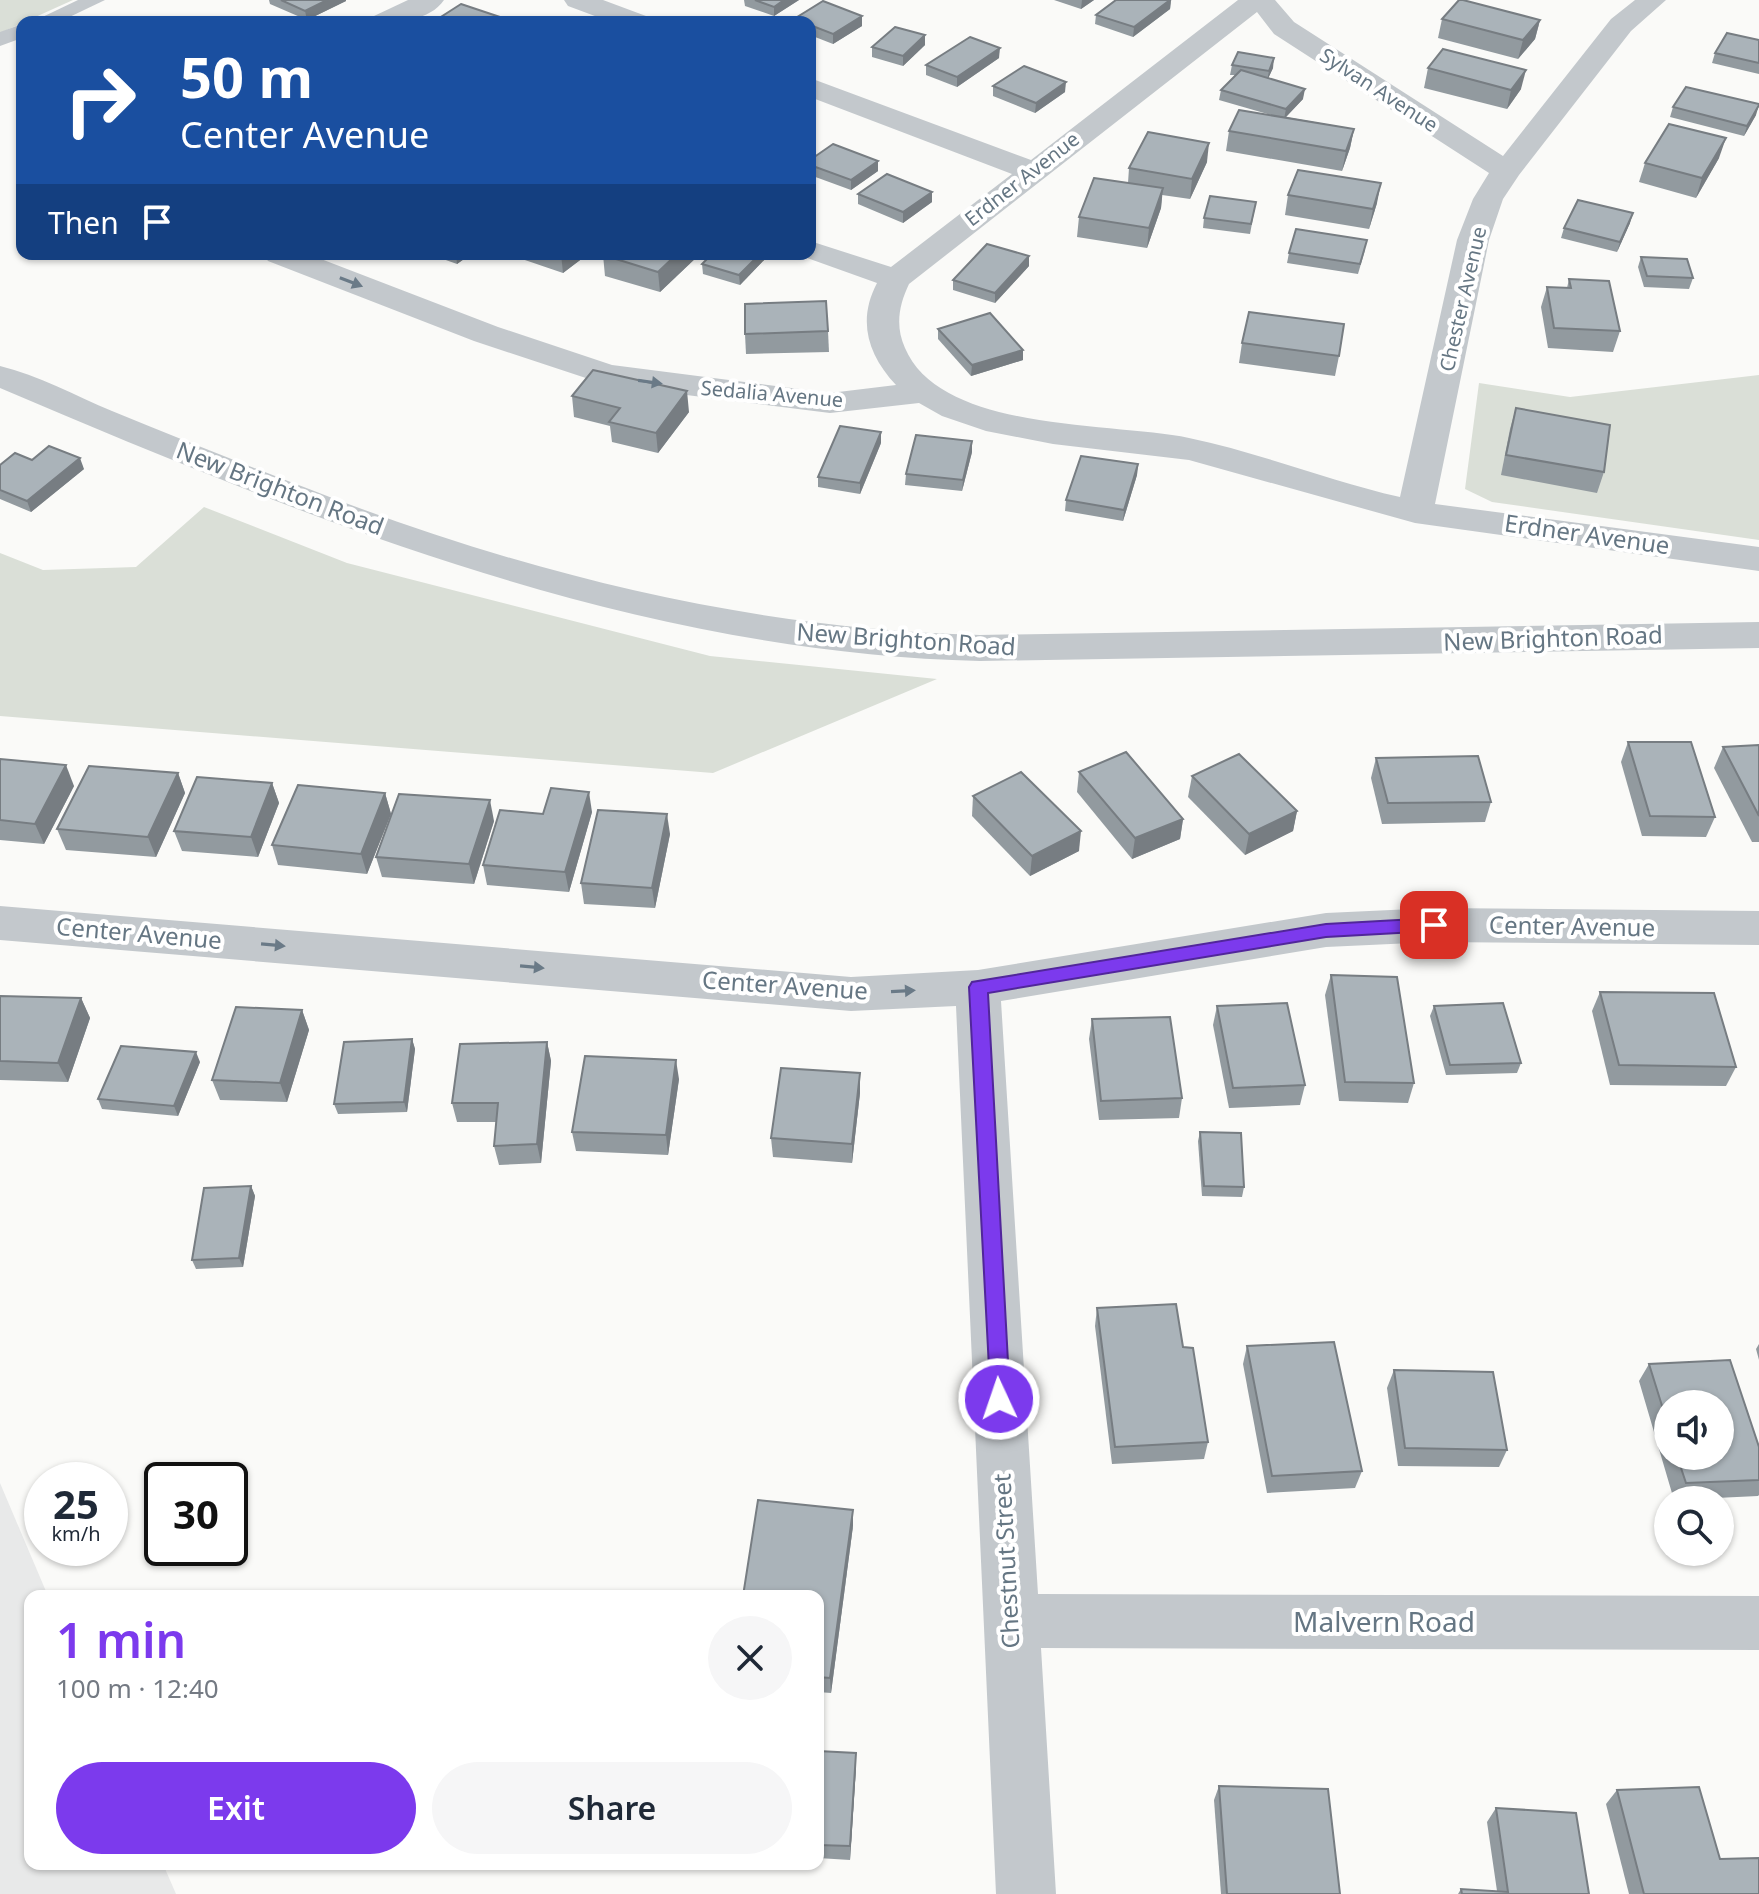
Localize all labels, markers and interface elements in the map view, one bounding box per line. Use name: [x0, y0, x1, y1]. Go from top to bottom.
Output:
text: 50 m: [180, 38, 313, 114]
street label: Sylvan Avenue: [1315, 41, 1443, 138]
icon: right: [48, 48, 152, 152]
text: Center Avenue: [180, 110, 429, 159]
street label: Erdner Avenue: [959, 125, 1085, 232]
icon: arrive: [135, 200, 179, 244]
text: Then: [48, 202, 119, 243]
street label: Chester Avenue: [1433, 224, 1492, 374]
one-way arrow: [339, 276, 363, 289]
street label: Sedalia Avenue: [700, 374, 844, 413]
one-way arrow: [638, 376, 663, 389]
street label: New Brighton Road: [172, 433, 389, 542]
street label: Erdner Avenue: [1503, 506, 1672, 561]
street label: New Brighton Road: [795, 614, 1017, 663]
street label: New Brighton Road: [1443, 617, 1663, 658]
pin: [1400, 891, 1468, 959]
icon: arrive: [1412, 903, 1456, 947]
street label: Center Avenue: [1489, 908, 1655, 943]
street label: Center Avenue: [55, 909, 223, 956]
one-way arrow: [261, 939, 286, 952]
one-way arrow: [520, 961, 545, 974]
street label: Center Avenue: [701, 962, 869, 1007]
one-way arrow: [891, 984, 916, 997]
position arrow: [957, 1357, 1041, 1441]
map controls: [1654, 1390, 1734, 1566]
button: sound: [1654, 1390, 1734, 1470]
speed limit sign: 30: [144, 1462, 248, 1566]
street label: Chestnut Street: [984, 1472, 1027, 1649]
text: 25: [53, 1476, 99, 1531]
button: search: [1654, 1486, 1734, 1566]
text: km/h: [51, 1520, 101, 1547]
street label: Malvern Road: [1293, 1602, 1475, 1640]
text: 1 min: [56, 1607, 186, 1672]
button: close: [708, 1616, 792, 1700]
text: 100 m · 12:40: [56, 1670, 219, 1706]
button: Exit: [56, 1762, 416, 1854]
button: Share: [432, 1762, 792, 1854]

